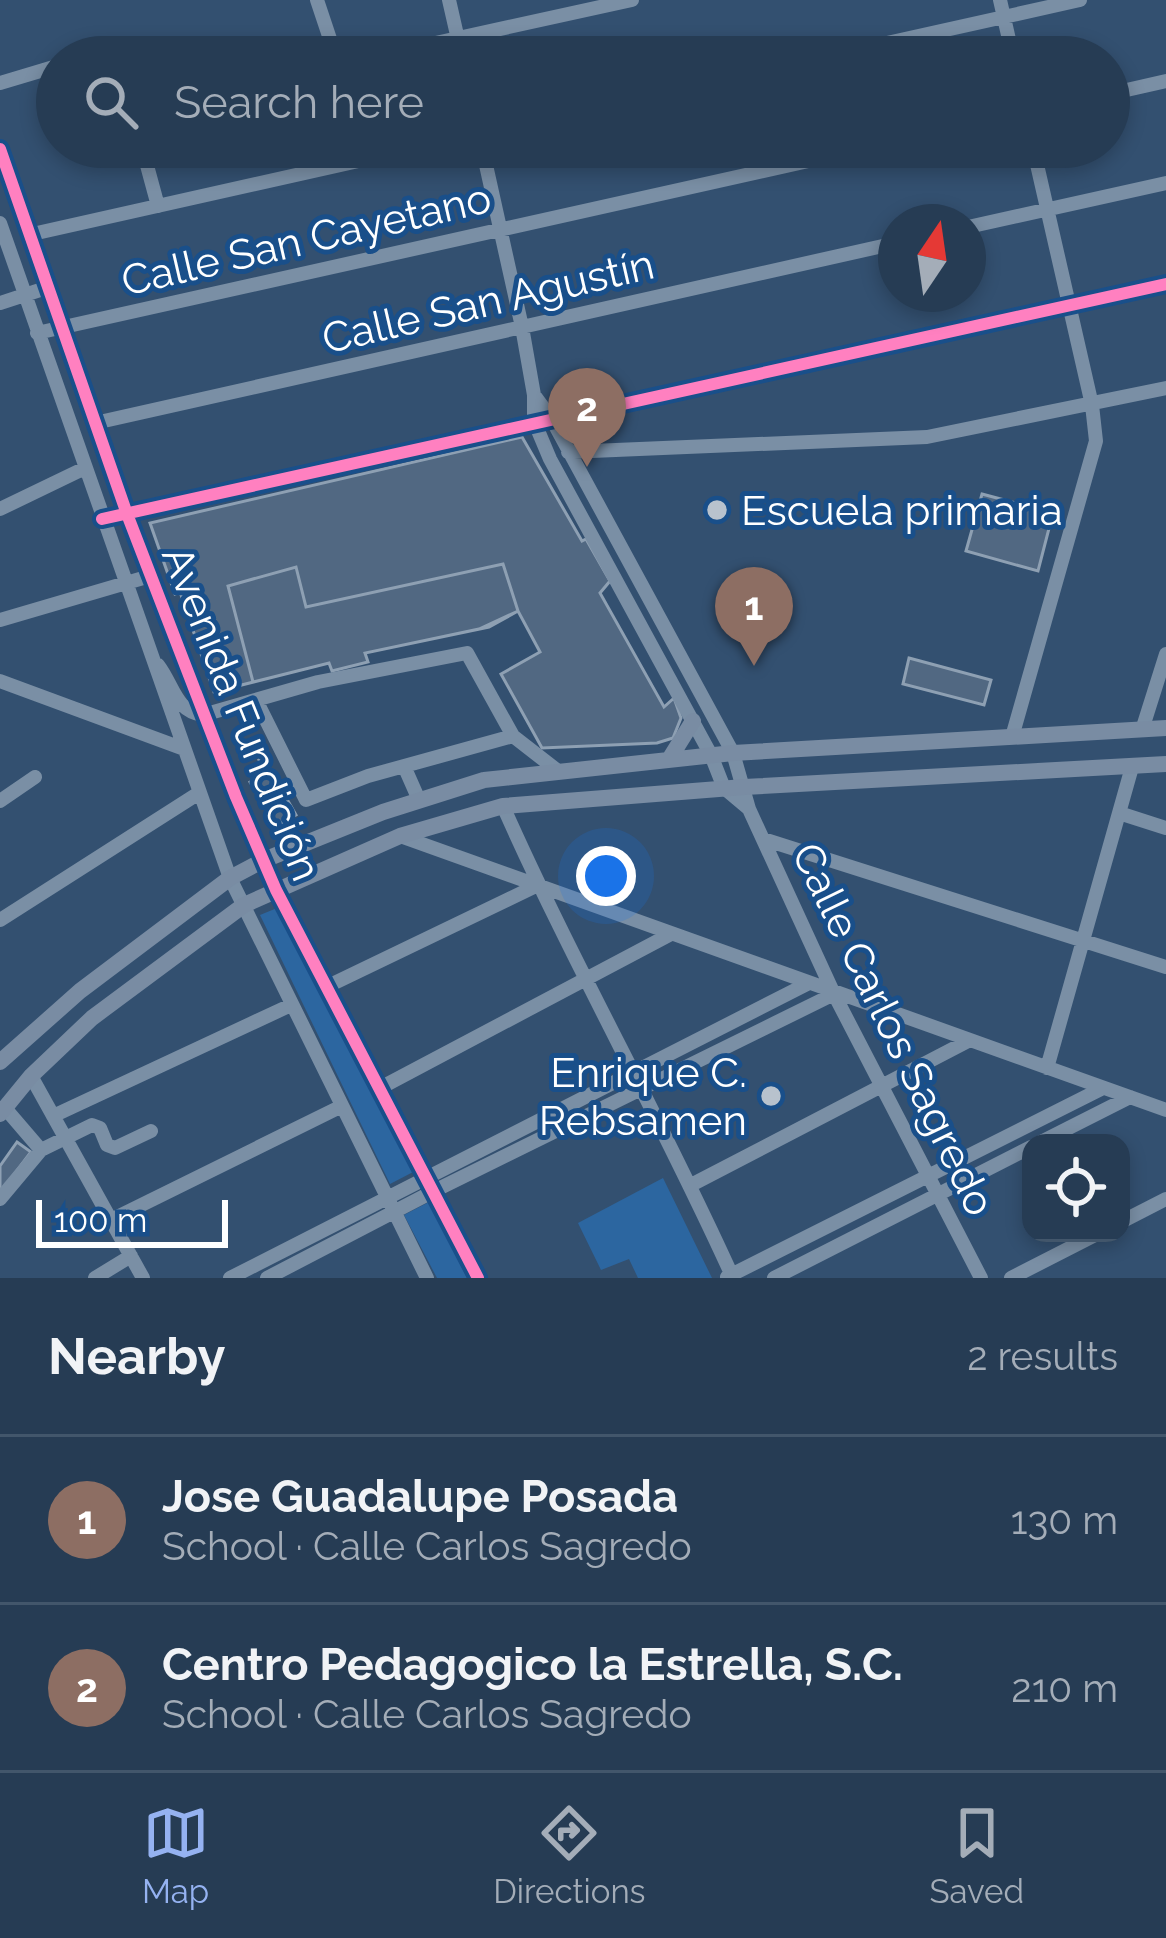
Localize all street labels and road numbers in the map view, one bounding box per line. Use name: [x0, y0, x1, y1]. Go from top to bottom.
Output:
street label: Calle San Cayetano: [117, 173, 495, 306]
street label: Calle San Agustín: [318, 240, 659, 363]
street label: Avenida Fundición: [152, 539, 331, 888]
street label: Calle Carlos Sagredo: [782, 835, 1005, 1223]

